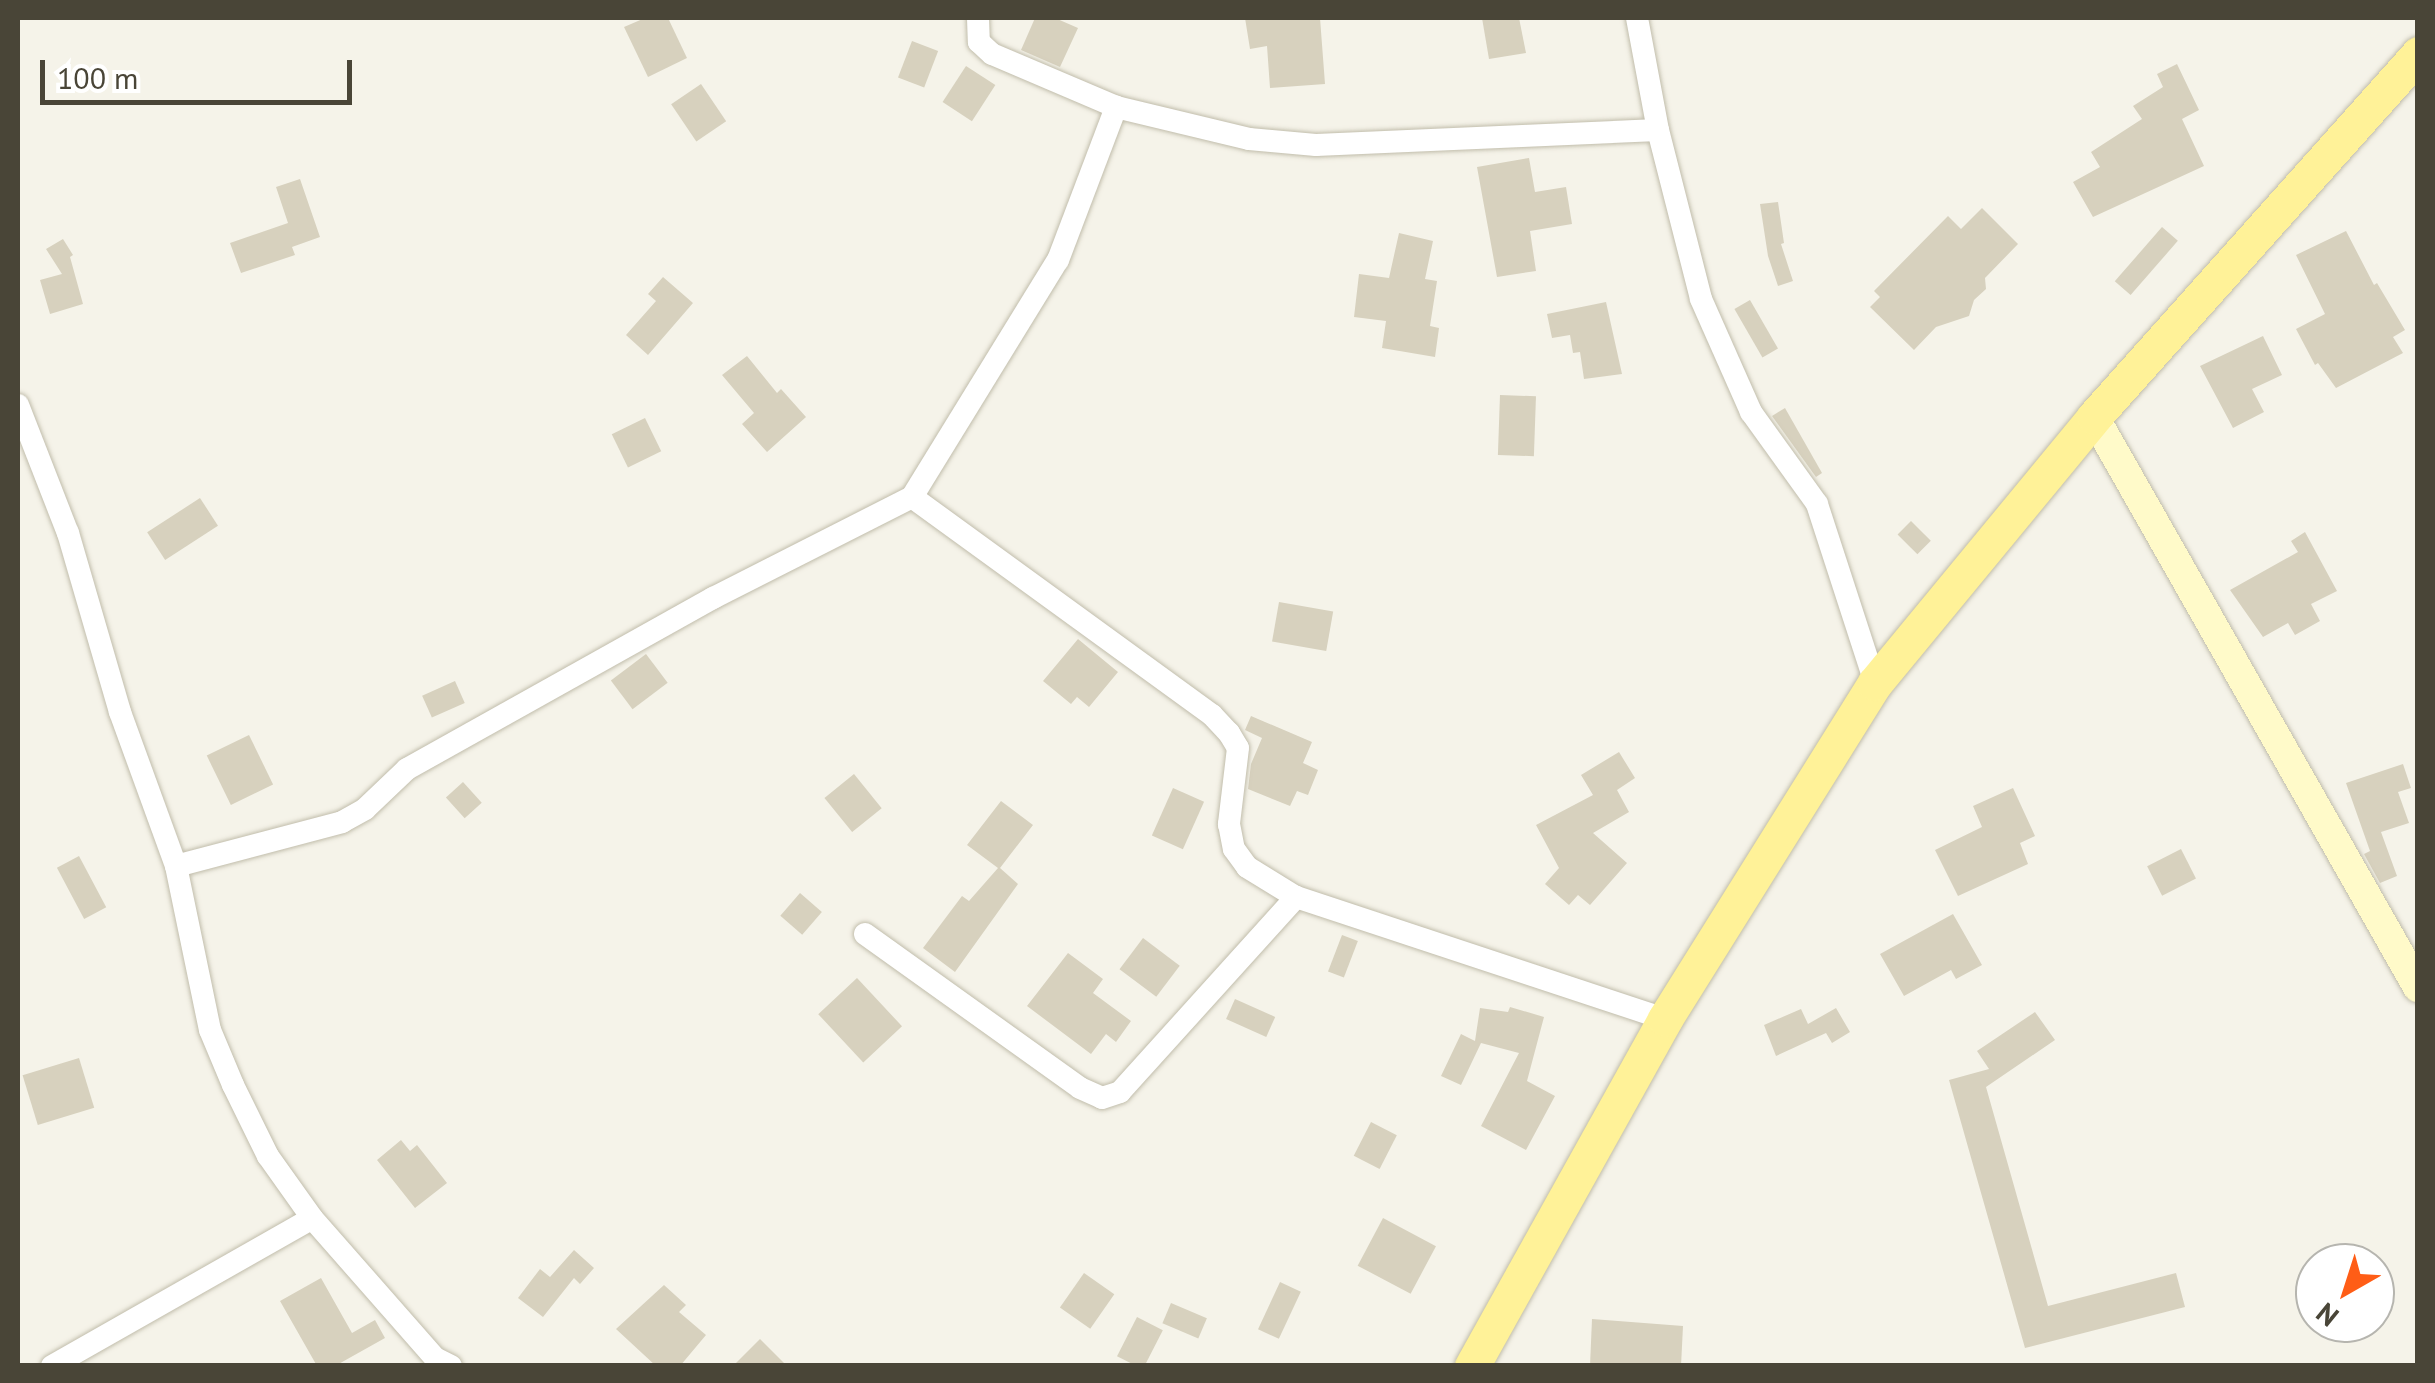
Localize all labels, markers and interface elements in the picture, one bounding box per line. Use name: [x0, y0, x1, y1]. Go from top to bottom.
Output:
scale bar: [45, 40, 358, 102]
text: 100 m: [57, 58, 138, 97]
north arrow: [2295, 1243, 2395, 1343]
text: N: [2308, 1295, 2346, 1335]

